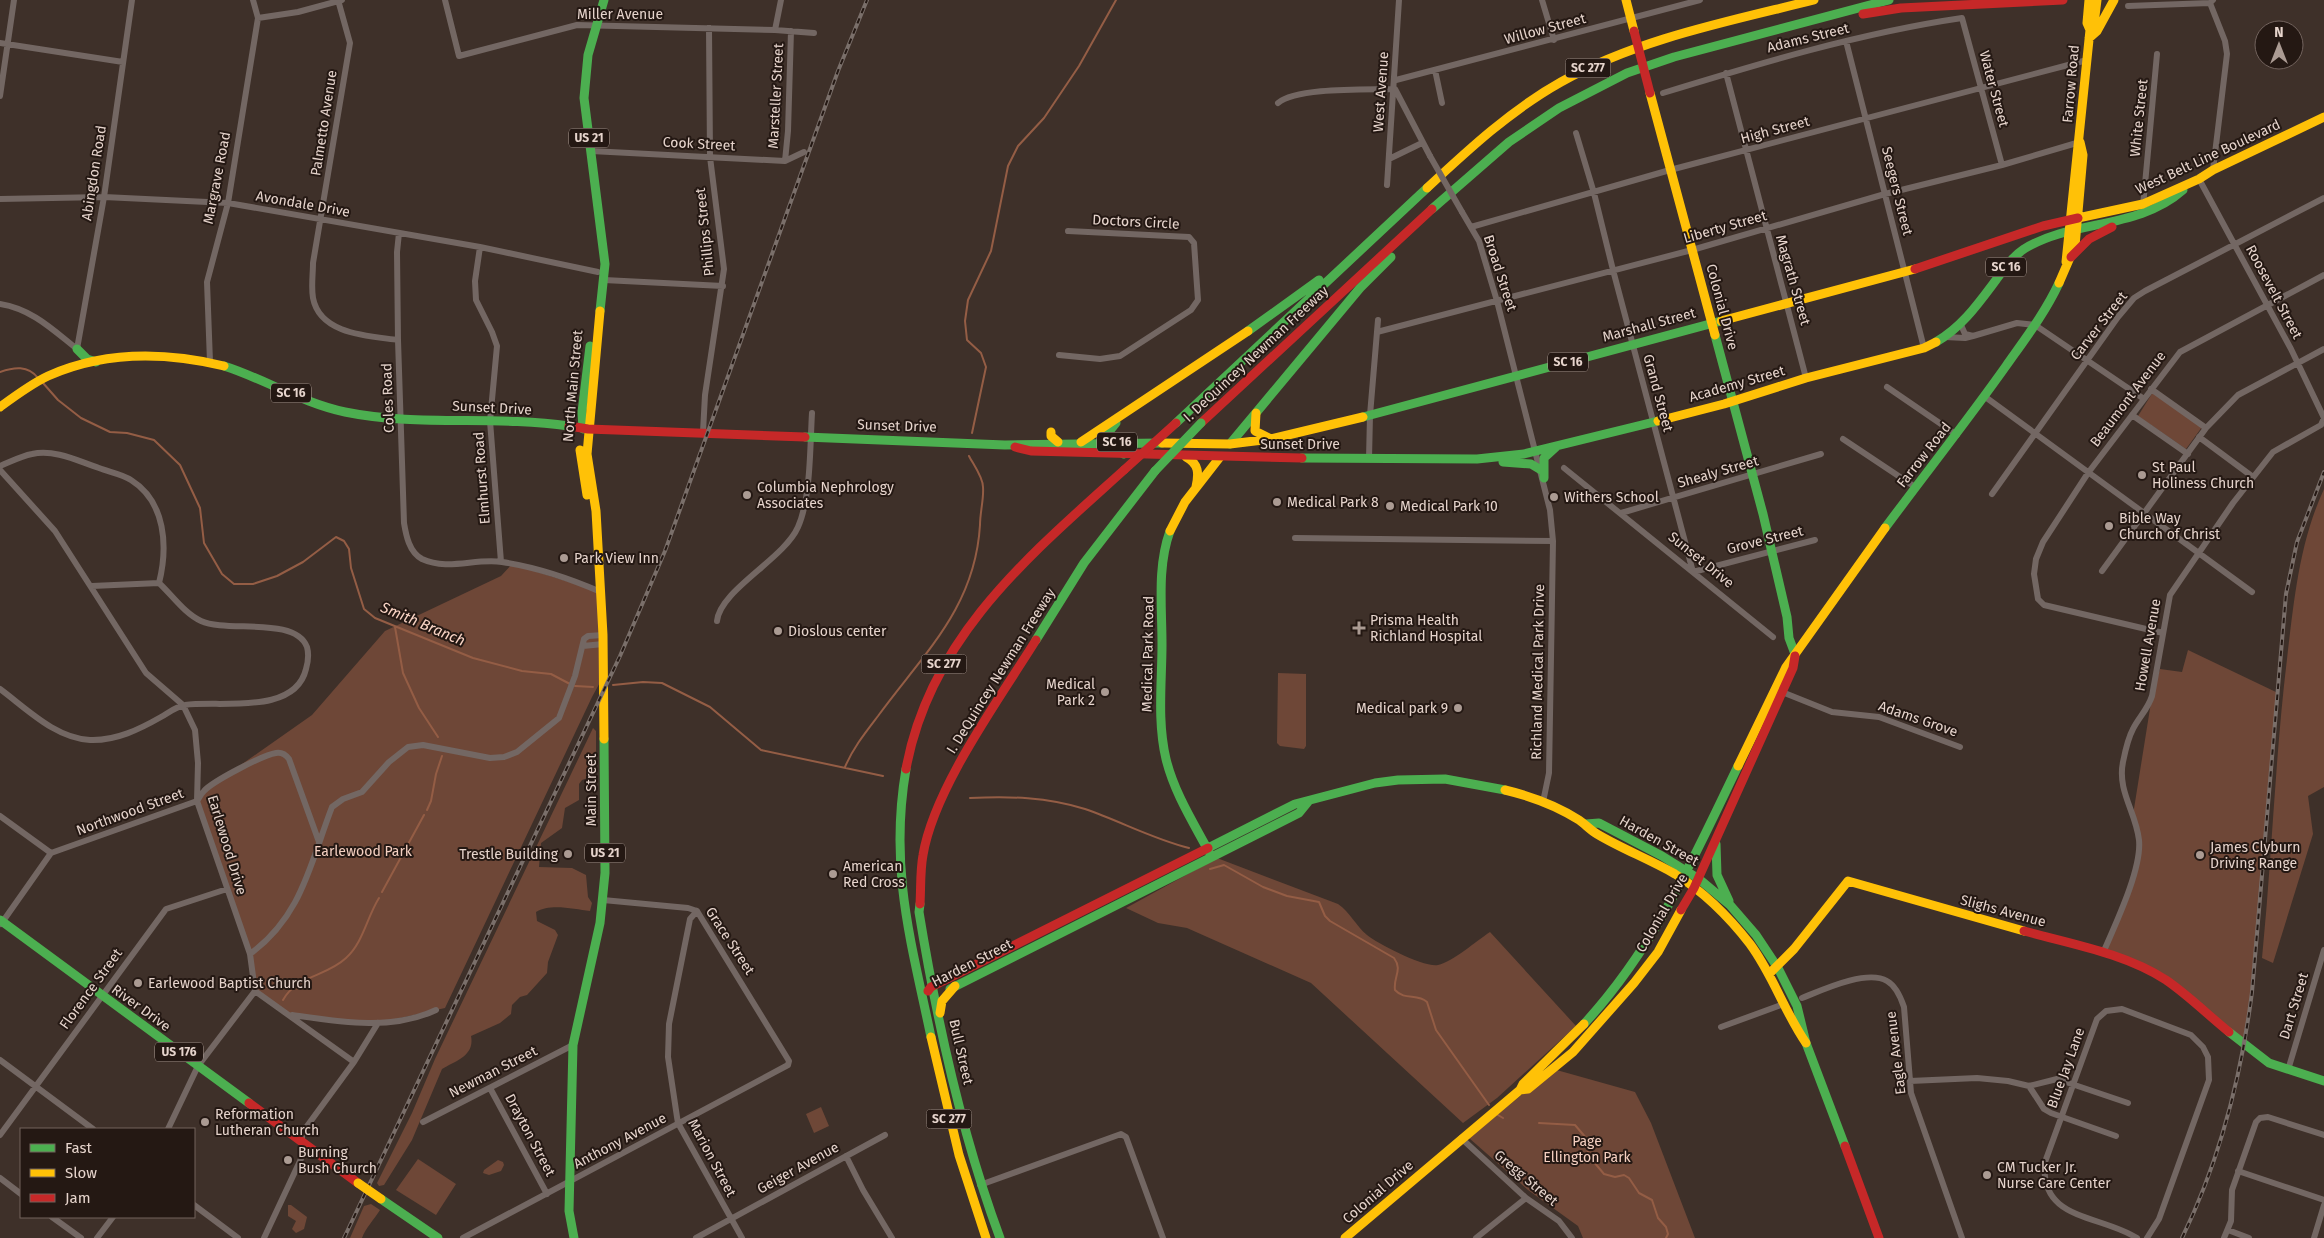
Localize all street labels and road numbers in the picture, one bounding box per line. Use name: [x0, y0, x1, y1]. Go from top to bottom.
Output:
street label: Miller Avenue: [577, 6, 663, 23]
street label: Willow Street: [1502, 10, 1588, 48]
street label: Adams Street: [1765, 19, 1852, 56]
street label: Marsteller Street: [765, 42, 787, 149]
street label: Farrow Road: [2059, 44, 2083, 124]
street label: Water Street: [1976, 49, 2013, 130]
street label: West Avenue: [1370, 51, 1392, 133]
road number: SC 277: [1566, 58, 1610, 78]
street label: Palmetto Avenue: [307, 69, 341, 177]
street label: White Street: [2126, 77, 2152, 158]
street label: High Street: [1739, 112, 1812, 147]
street label: West Belt Line Boulevard: [2133, 116, 2283, 198]
street label: Abingdon Road: [78, 124, 110, 222]
road number: US 21: [569, 128, 609, 148]
street label: Margrave Road: [200, 130, 234, 226]
street label: Cook Street: [662, 134, 737, 154]
street label: Seegers Street: [1878, 145, 1916, 238]
street label: Phillips Street: [692, 186, 718, 277]
street label: Avondale Drive: [255, 187, 351, 221]
street label: Liberty Street: [1681, 207, 1770, 247]
street label: Doctors Circle: [1092, 211, 1180, 233]
street label: Broad Street: [1480, 233, 1521, 314]
street label: Magrath Street: [1772, 233, 1814, 328]
street label: Roosevelt Street: [2242, 242, 2306, 343]
road number: SC 16: [1986, 258, 2026, 276]
street label: Colonial Drive: [1702, 262, 1742, 352]
street label: I. DeQuincey Newman Freeway: [1180, 282, 1332, 426]
street label: Carver Street: [2067, 288, 2132, 364]
street label: Marshall Street: [1601, 304, 1698, 346]
street label: North Main Street: [560, 328, 586, 443]
street label: Beaumont Avenue: [2086, 348, 2170, 450]
road number: SC 16: [1548, 352, 1588, 372]
street label: Grand Street: [1639, 352, 1677, 435]
street label: Academy Street: [1687, 362, 1788, 406]
street label: Coles Road: [378, 363, 398, 433]
road number: SC 16: [271, 383, 311, 402]
street label: Sunset Drive: [452, 397, 532, 419]
street label: Sunset Drive: [857, 416, 937, 436]
street label: Farrow Road: [1893, 419, 1955, 491]
street label: Elmhurst Road: [470, 431, 494, 525]
road number: SC 16: [1097, 432, 1137, 452]
street label: Sunset Drive: [1260, 436, 1340, 453]
street label: Shealy Street: [1676, 452, 1761, 492]
street label: Grove Street: [1725, 522, 1806, 558]
street label: Sunset Drive: [1665, 528, 1737, 592]
street label: Richland Medical Park Drive: [1528, 584, 1548, 760]
street label: I. DeQuincey Newman Freeway: [943, 585, 1059, 757]
street label: Medical Park Road: [1138, 596, 1158, 712]
street label: Howell Avenue: [2131, 597, 2165, 693]
road number: SC 277: [922, 654, 966, 674]
street label: Adams Grove: [1876, 698, 1960, 740]
street label: Main Street: [583, 753, 600, 826]
street label: Northwood Street: [74, 784, 187, 839]
street label: Earlewood Drive: [204, 793, 250, 897]
street label: Harden Street: [1616, 812, 1702, 870]
road number: US 21: [585, 844, 625, 862]
street label: Colonial Drive: [1633, 871, 1691, 955]
street label: Slighs Avenue: [1958, 891, 2048, 931]
street label: Grace Street: [702, 904, 759, 979]
street label: Harden Street: [929, 935, 1016, 991]
street label: Florence Street: [56, 945, 126, 1033]
street label: Dart Street: [2276, 970, 2312, 1041]
street label: River Drive: [108, 981, 174, 1035]
street label: Eagle Avenue: [1882, 1010, 1910, 1096]
street label: Bull Street: [945, 1018, 977, 1087]
street label: Blue Jay Lane: [2044, 1025, 2088, 1111]
road number: US 176: [155, 1042, 203, 1062]
street label: Newman Street: [446, 1042, 541, 1102]
street label: Drayton Street: [501, 1091, 559, 1180]
street label: Anthony Avenue: [571, 1109, 669, 1173]
road number: SC 277: [926, 1110, 972, 1128]
street label: Marion Street: [684, 1116, 740, 1201]
street label: Geiger Avenue: [754, 1139, 842, 1197]
street label: Gregg Street: [1491, 1147, 1562, 1210]
street label: Colonial Drive: [1339, 1157, 1417, 1227]

